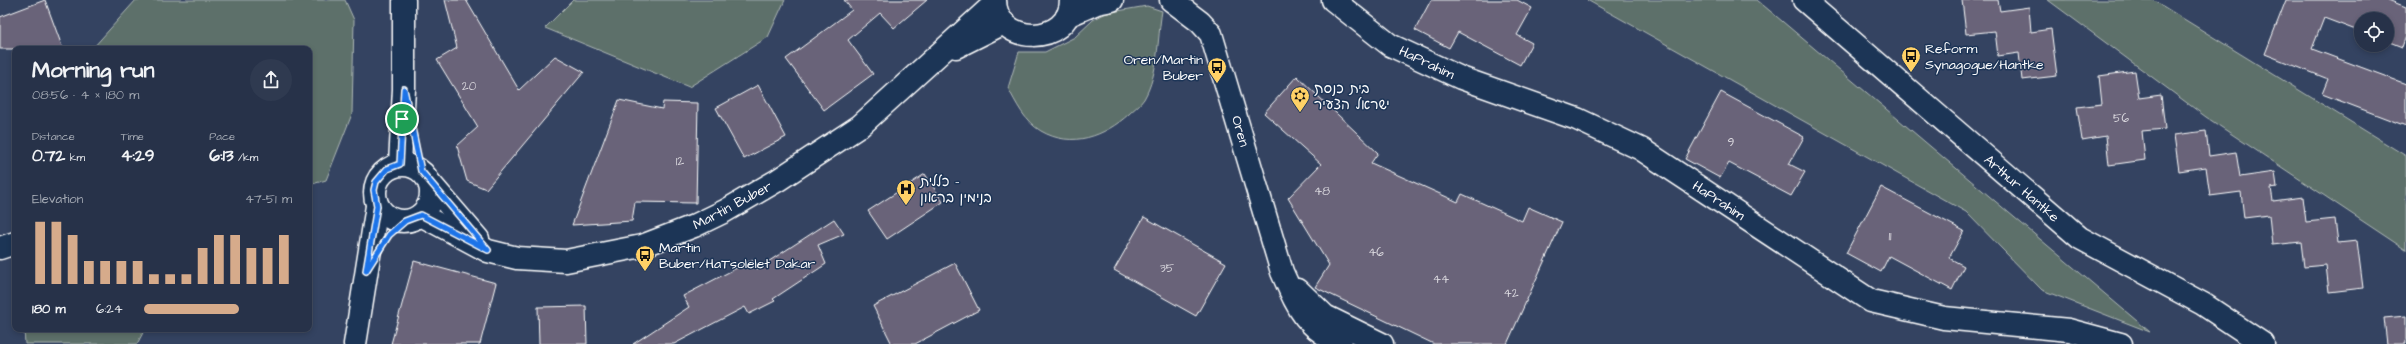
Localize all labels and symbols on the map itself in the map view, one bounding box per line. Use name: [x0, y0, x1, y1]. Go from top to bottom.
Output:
place label: Reform Synagogue/Hantke: [1925, 39, 2044, 75]
street label: HaPrahim: [1395, 41, 1458, 85]
bus stop icon: Reform Synagogue/Hantke: [1900, 45, 1922, 73]
place label: Oren/Martin Buber: [1124, 50, 1203, 86]
bus stop icon: Oren/Martin Buber: [1206, 56, 1228, 84]
house number: 20: [462, 78, 477, 95]
place label: בית כנסת ישראל הצעיר: [1314, 79, 1390, 115]
synagogue icon: בית כנסת ישראל הצעיר: [1289, 85, 1311, 113]
pin: [385, 102, 419, 136]
house number: 56: [2113, 110, 2129, 127]
street label: Oren: [1226, 113, 1254, 149]
house number: 9: [1728, 134, 1735, 151]
street label: Arthur Hantke: [1979, 150, 2064, 227]
house number: 12: [676, 153, 684, 170]
place label: כללית - בנימין בראון: [919, 172, 992, 208]
street label: Martin Buber: [689, 176, 776, 235]
street label: HaPrahim: [1688, 176, 1749, 225]
hospital icon: כללית - בנימין בראון: [895, 178, 917, 206]
house number: 48: [1314, 183, 1330, 200]
house number: 11: [1888, 228, 1892, 245]
place label: Martin Buber/HaTsolelet Dakar: [659, 238, 816, 274]
bus stop icon: Martin Buber/HaTsolelet Dakar: [634, 244, 656, 272]
house number: 46: [1368, 244, 1384, 261]
house number: 35: [1160, 260, 1175, 277]
house number: 44: [1433, 271, 1449, 288]
house number: 42: [1503, 285, 1519, 302]

